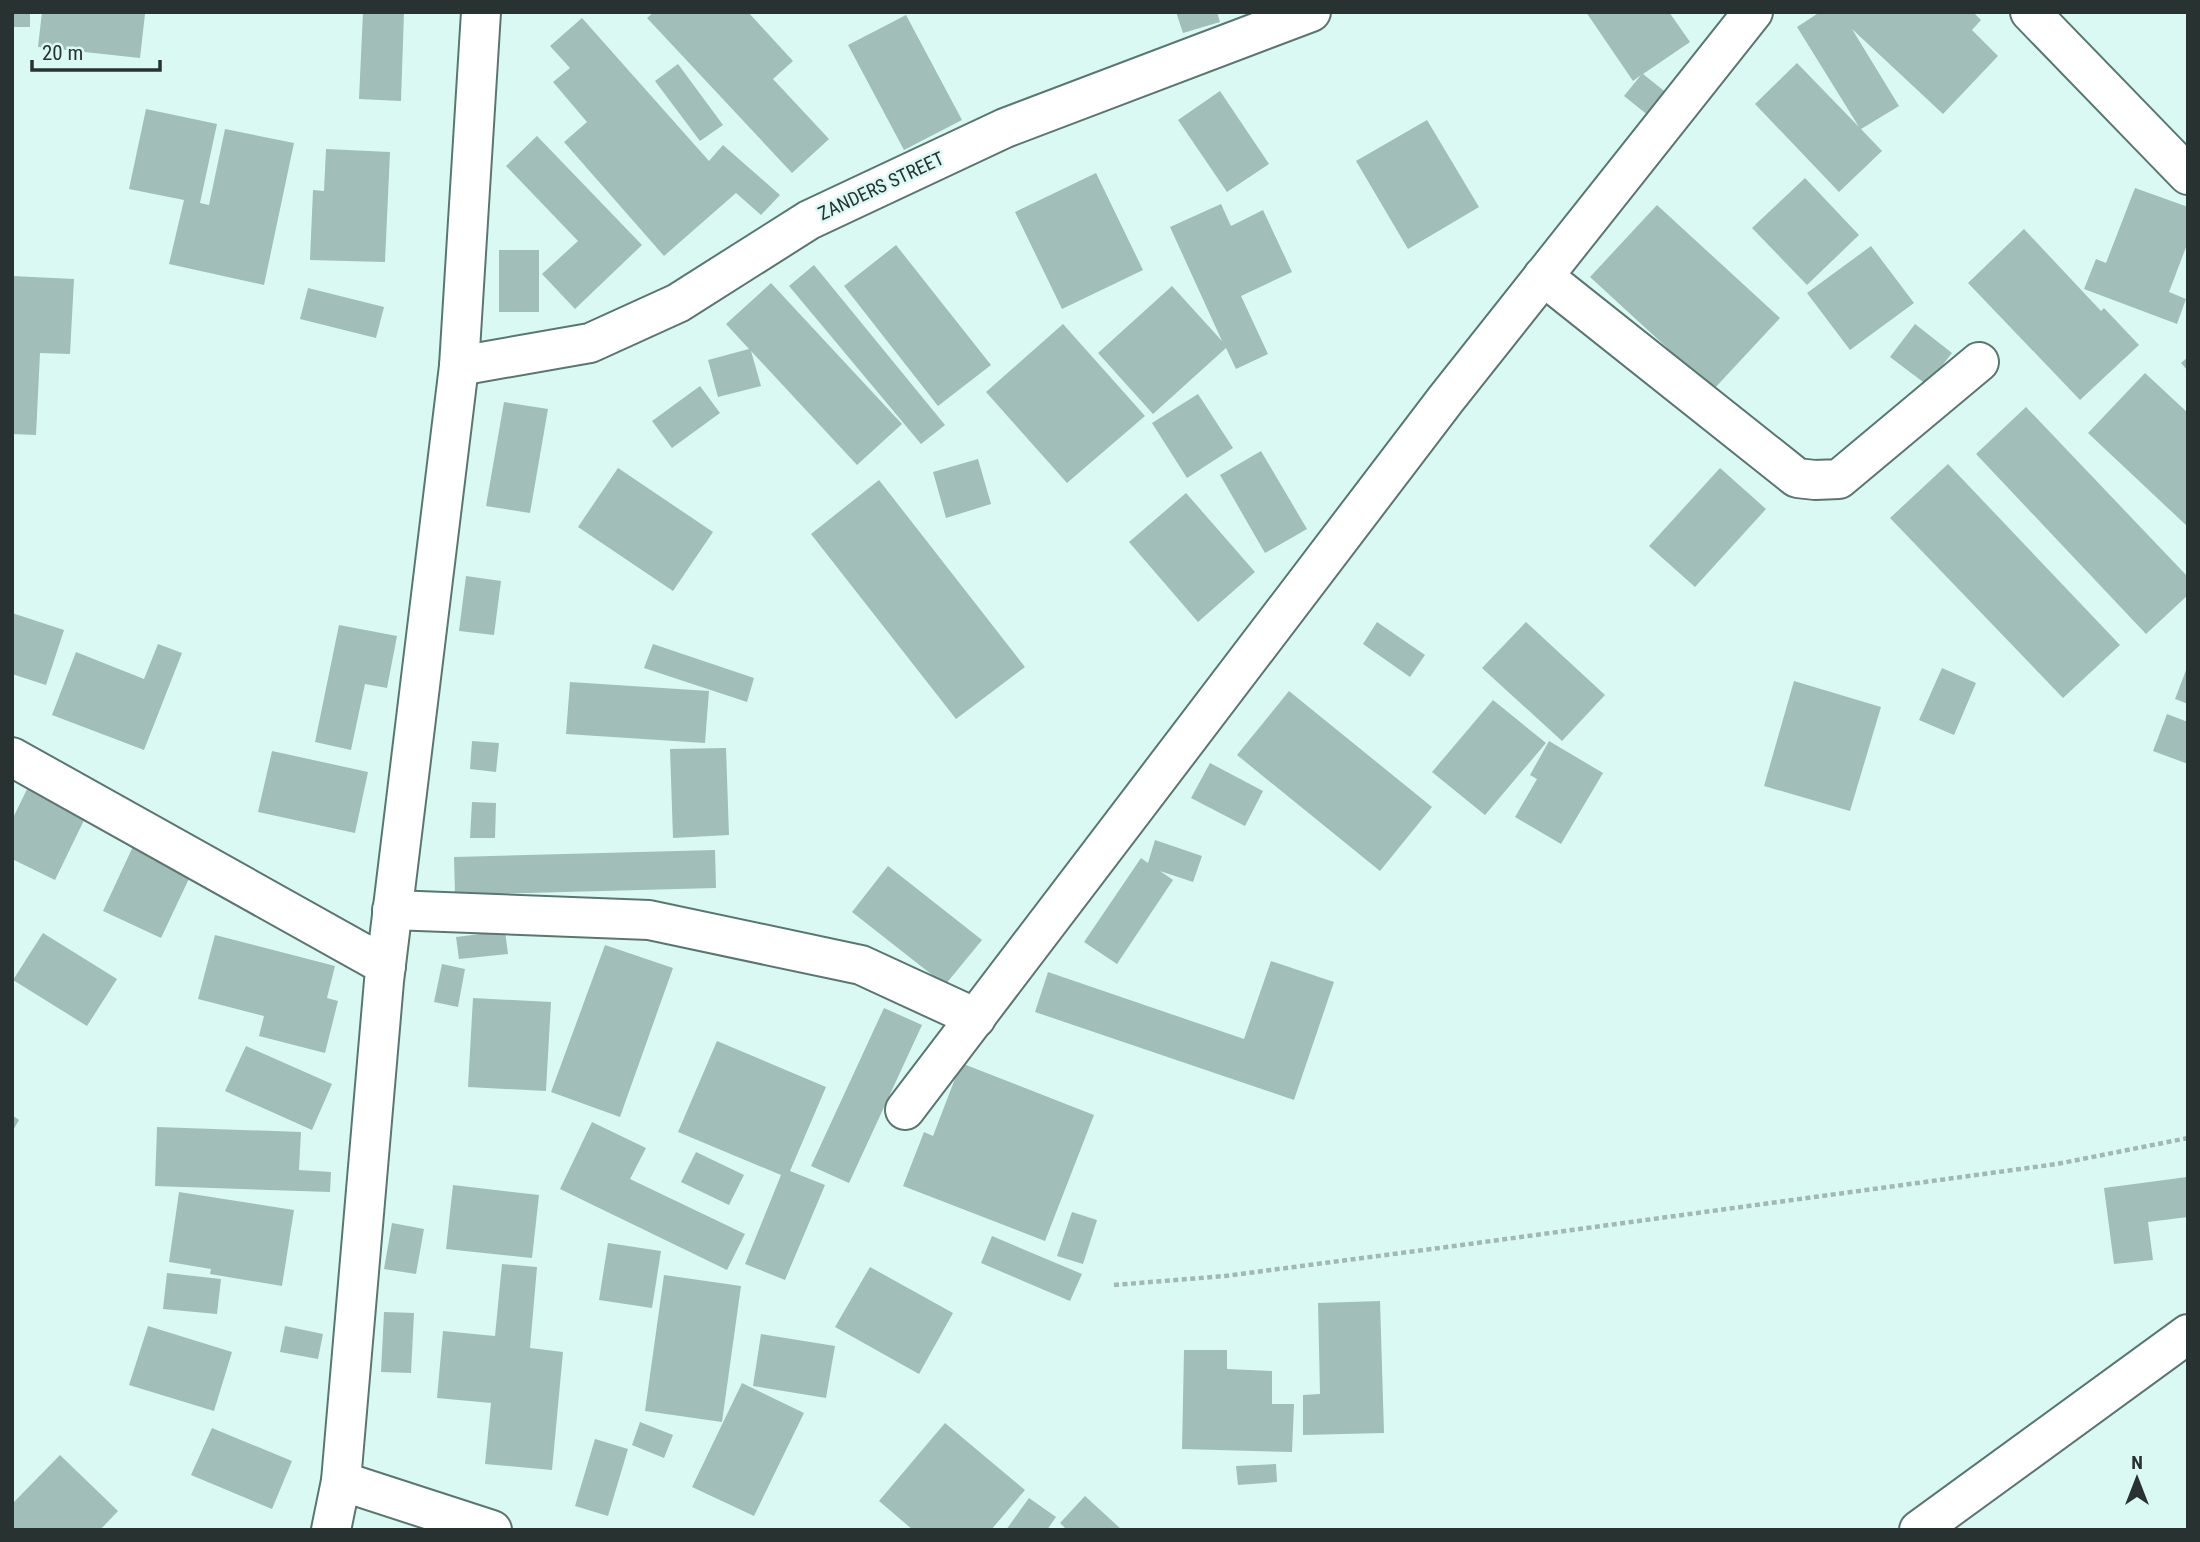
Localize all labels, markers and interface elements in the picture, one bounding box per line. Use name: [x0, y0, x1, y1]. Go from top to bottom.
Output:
scale bar: [32, 28, 159, 72]
text: 20 m: [42, 41, 83, 65]
street label: ZANDERS STREET: [814, 147, 948, 225]
north arrow: [2102, 1444, 2172, 1514]
text: N: [2131, 1451, 2143, 1474]

